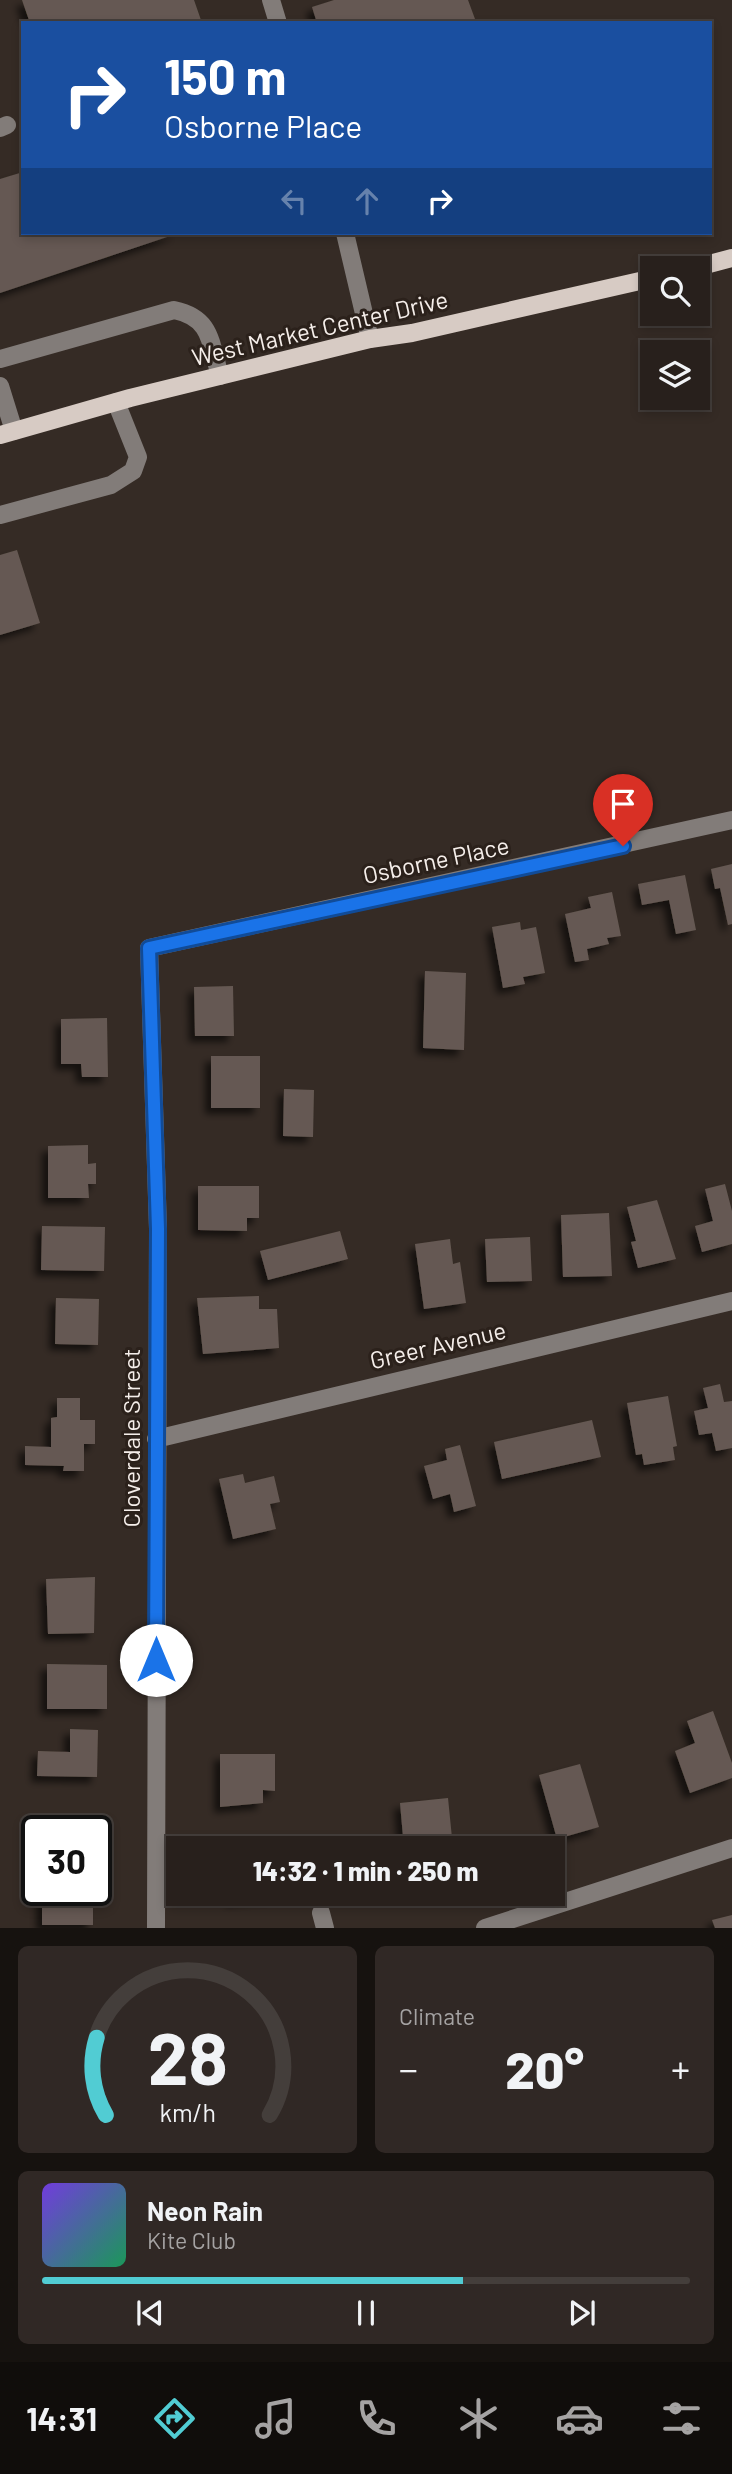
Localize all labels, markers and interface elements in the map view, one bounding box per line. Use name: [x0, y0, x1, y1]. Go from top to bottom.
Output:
text: 150 m: [164, 46, 286, 105]
icon: right: [49, 49, 140, 140]
text: Osborne Place: [164, 106, 362, 144]
icon: left: [275, 182, 313, 220]
icon: ahead: [348, 182, 386, 220]
icon: right: [421, 182, 459, 220]
map controls: [640, 256, 710, 410]
button: search: [640, 256, 710, 326]
street label: West Market Center Drive: [189, 284, 451, 371]
button: layers: [640, 340, 710, 410]
pin: [593, 774, 653, 846]
icon: arrive: [604, 785, 642, 823]
street label: Osborne Place: [360, 830, 511, 889]
street label: Greer Avenue: [367, 1315, 509, 1374]
street label: Cloverdale Street: [116, 1348, 145, 1528]
position arrow: [119, 1623, 193, 1697]
speed limit sign: 30: [21, 1815, 112, 1906]
text: 14:32 · 1 min · 250 m: [253, 1855, 478, 1886]
text: Climate: [399, 2002, 475, 2030]
text: 28: [147, 2013, 228, 2101]
text: 20°: [505, 2037, 584, 2099]
text: −: [399, 2045, 418, 2091]
text: +: [671, 2045, 690, 2091]
text: km/h: [159, 2097, 216, 2127]
text: Neon Rain: [147, 2195, 263, 2226]
text: Kite Club: [147, 2226, 236, 2254]
icon: previous: [131, 2294, 169, 2332]
icon: pause: [347, 2294, 385, 2332]
icon: next: [563, 2294, 601, 2332]
icon: directions: [150, 2394, 199, 2443]
icon: music: [251, 2394, 300, 2443]
icon: phone: [352, 2394, 401, 2443]
icon: climate: [454, 2394, 503, 2443]
icon: car: [555, 2394, 604, 2443]
icon: filters: [657, 2394, 706, 2443]
text: 14:31: [26, 2399, 97, 2437]

